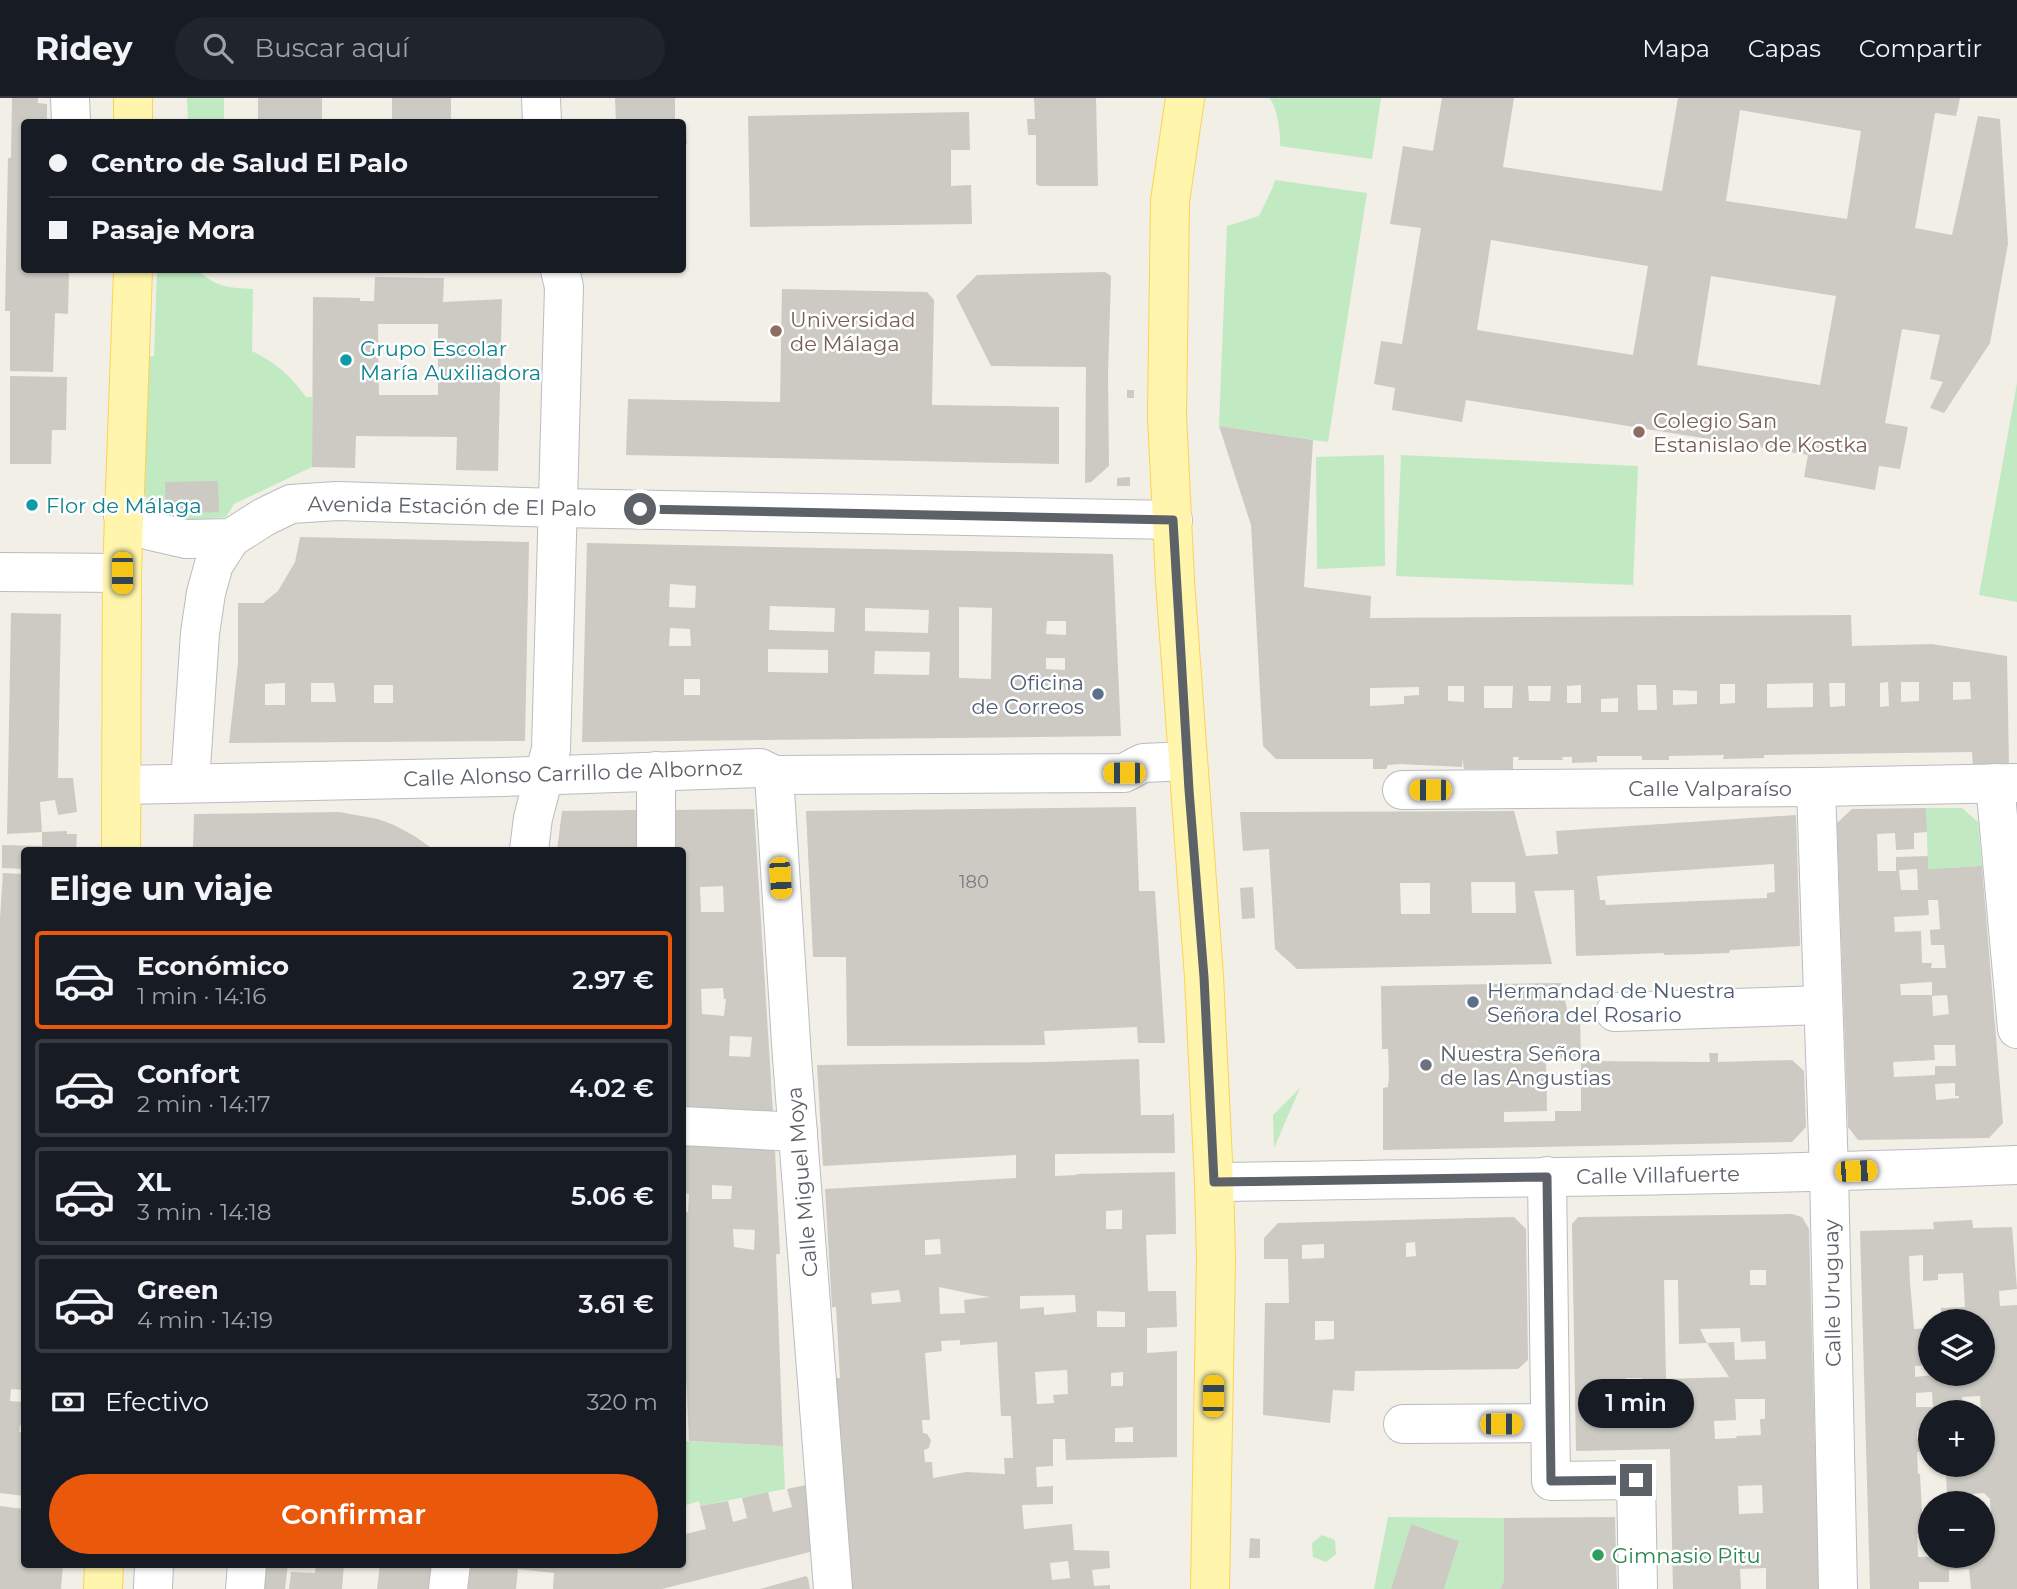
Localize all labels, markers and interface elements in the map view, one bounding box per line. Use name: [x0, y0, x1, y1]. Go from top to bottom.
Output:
search box: [175, 17, 665, 80]
text: Ridey: [35, 28, 133, 68]
icon: search: [199, 29, 237, 67]
text: Buscar aquí: [255, 32, 409, 64]
text: Mapa: [1642, 34, 1710, 63]
text: Capas: [1748, 34, 1821, 63]
text: Compartir: [1859, 34, 1982, 63]
text: Centro de Salud El Palo: [91, 147, 408, 179]
text: Pasaje Mora: [91, 214, 255, 246]
place label: Universidad de Málaga: [790, 307, 915, 356]
marker: Universidad de Málaga: [768, 323, 784, 339]
place label: Grupo Escolar María Auxiliadora: [360, 336, 541, 385]
marker: Grupo Escolar María Auxiliadora: [338, 352, 354, 368]
place label: Colegio San Estanislao de Kostka: [1653, 408, 1868, 457]
marker: Colegio San Estanislao de Kostka: [1631, 424, 1647, 440]
street label: Avenida Estación de El Palo: [307, 491, 597, 521]
place label: Flor de Málaga: [46, 493, 202, 518]
route start: [624, 493, 656, 525]
marker: Flor de Málaga: [24, 497, 40, 513]
car: [112, 552, 133, 594]
place label: Oficina de Correos: [971, 670, 1084, 719]
marker: Oficina de Correos: [1090, 686, 1106, 702]
street label: Calle Alonso Carrillo de Albornoz: [403, 755, 743, 791]
car: [1104, 763, 1146, 784]
street label: Calle Valparaíso: [1628, 776, 1792, 801]
car: [1410, 780, 1452, 801]
car: [769, 856, 792, 900]
text: Elige un viaje: [49, 869, 273, 908]
house number: 180: [959, 871, 989, 893]
icon: car: [53, 949, 116, 1012]
text: Económico: [137, 950, 289, 982]
text: 2.97 €: [572, 964, 654, 996]
place label: Hermandad de Nuestra Señora del Rosario: [1487, 978, 1735, 1027]
text: 1 min · 14:16: [137, 982, 266, 1010]
marker: Hermandad de Nuestra Señora del Rosario: [1465, 994, 1481, 1010]
place label: Nuestra Señora de las Angustias: [1440, 1041, 1611, 1090]
icon: car: [53, 1057, 116, 1120]
marker: Nuestra Señora de las Angustias: [1418, 1057, 1434, 1073]
text: Confort: [137, 1058, 240, 1090]
text: 4.02 €: [569, 1072, 654, 1104]
street label: Calle Miguel Moya: [781, 1086, 823, 1278]
text: 2 min · 14:17: [137, 1090, 270, 1118]
car: [1835, 1160, 1878, 1182]
street label: Calle Villafuerte: [1576, 1161, 1740, 1189]
icon: car: [53, 1165, 116, 1228]
text: XL: [137, 1166, 171, 1198]
text: 5.06 €: [571, 1180, 654, 1212]
text: 3 min · 14:18: [137, 1198, 271, 1226]
street label: Calle Uruguay: [1818, 1218, 1846, 1367]
icon: car: [53, 1273, 116, 1336]
text: Green: [137, 1274, 219, 1306]
text: 3.61 €: [579, 1288, 654, 1320]
text: 4 min · 14:19: [137, 1306, 273, 1334]
map controls: [1918, 1309, 1995, 1568]
button: layers: [1918, 1309, 1995, 1386]
car: [1203, 1375, 1224, 1417]
callout: 1 min: [1578, 1378, 1694, 1428]
icon: cash: [49, 1383, 87, 1421]
text: Efectivo: [105, 1386, 209, 1418]
text: 320 m: [586, 1388, 658, 1416]
text: 1 min: [1605, 1389, 1667, 1417]
button: +: [1918, 1400, 1995, 1477]
car: [1481, 1414, 1523, 1435]
route end: [1620, 1464, 1652, 1496]
button: Confirmar: [49, 1474, 658, 1554]
button: −: [1918, 1491, 1995, 1568]
place label: Gimnasio Pitu: [1612, 1543, 1761, 1568]
marker: Gimnasio Pitu: [1590, 1547, 1606, 1563]

